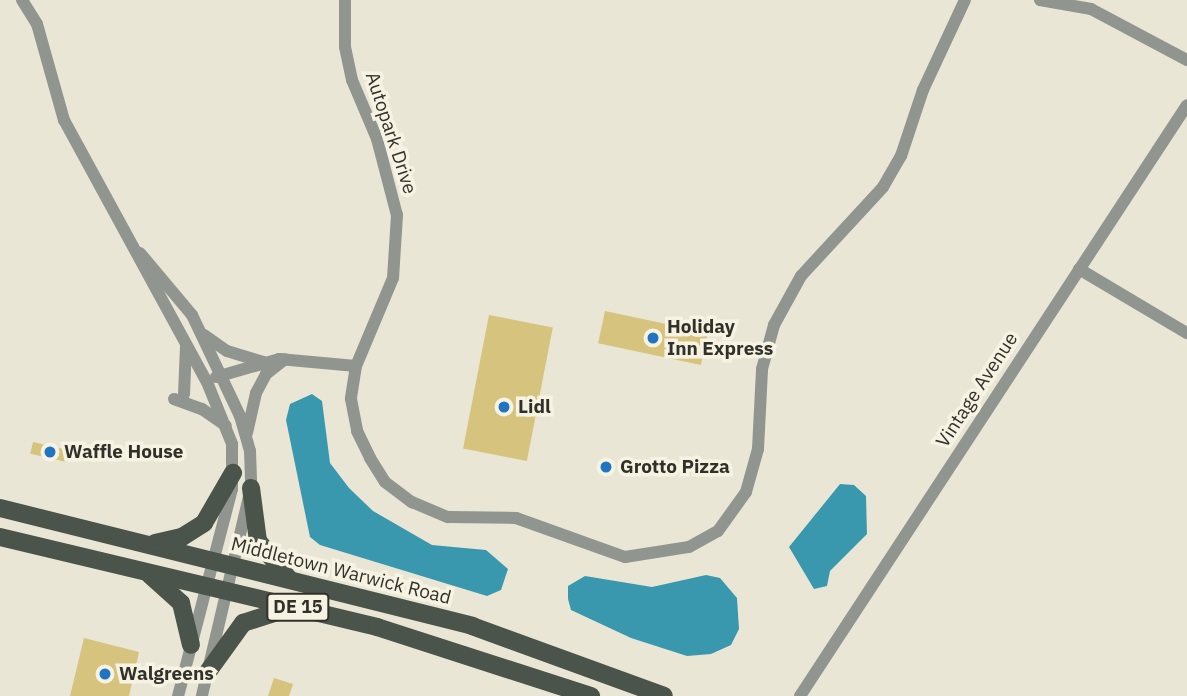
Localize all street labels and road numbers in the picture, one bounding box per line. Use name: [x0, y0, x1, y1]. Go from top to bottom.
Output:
street label: Autopark Drive: [361, 69, 421, 197]
street label: Vintage Avenue: [931, 328, 1023, 452]
street label: Middletown Warwick Road: [229, 533, 453, 609]
road number: DE 15: [265, 592, 331, 622]

